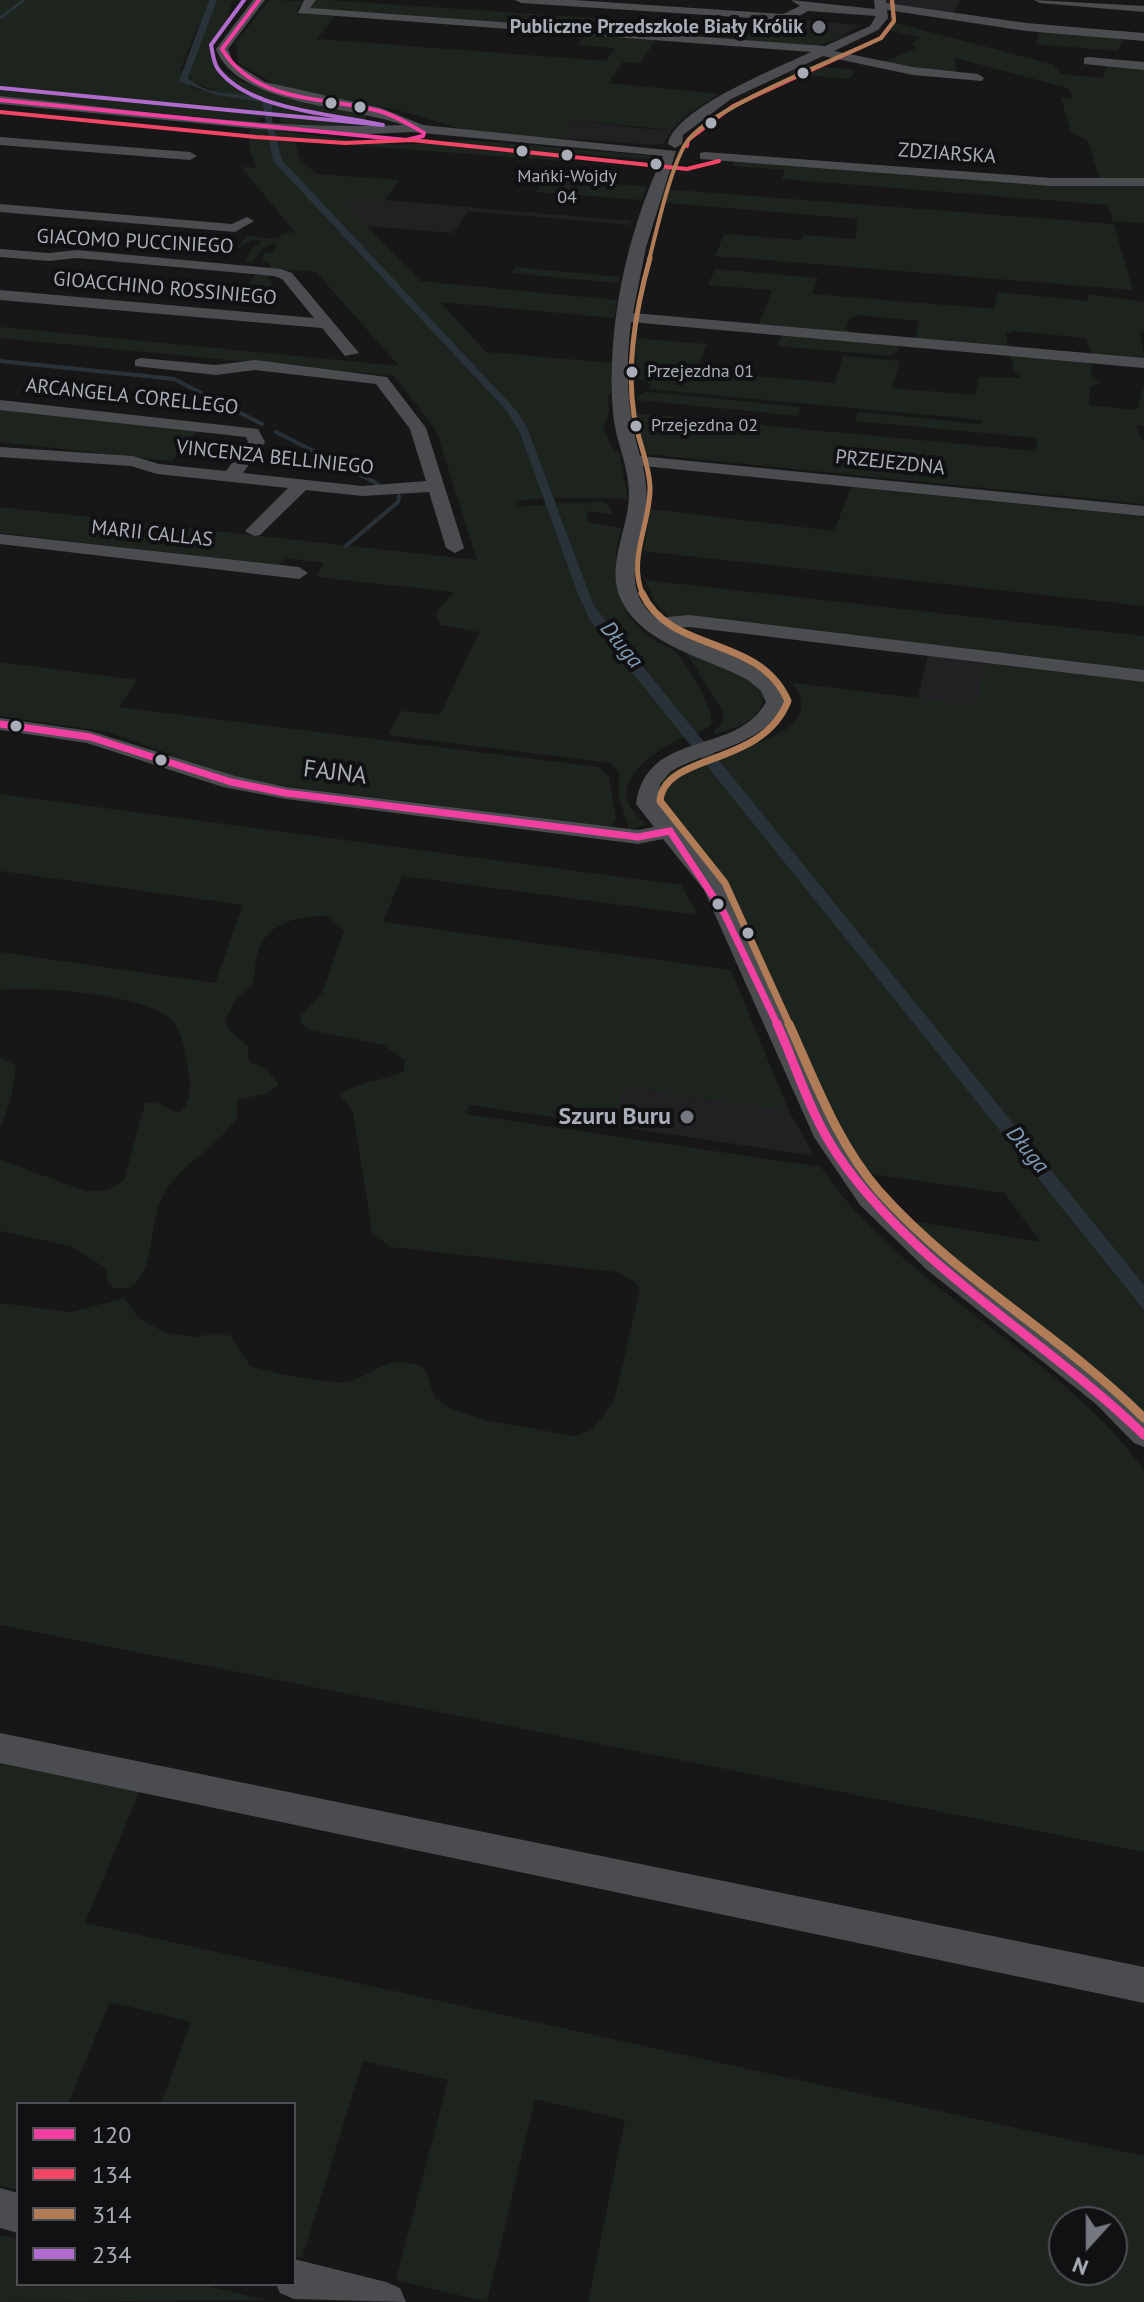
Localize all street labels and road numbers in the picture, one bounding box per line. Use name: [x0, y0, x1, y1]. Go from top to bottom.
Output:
street label: ZDZIARSKA: [897, 139, 997, 169]
street label: GIACOMO PUCCINIEGO: [36, 225, 234, 259]
street label: GIOACCHINO ROSSINIEGO: [52, 267, 278, 311]
street label: ARCANGELA CORELLEGO: [24, 374, 240, 420]
street label: VINCENZA BELLINIEGO: [175, 436, 375, 480]
street label: PRZEJEZDNA: [834, 445, 946, 481]
street label: MARII CALLAS: [90, 516, 214, 552]
street label: FAJNA: [302, 755, 368, 791]

